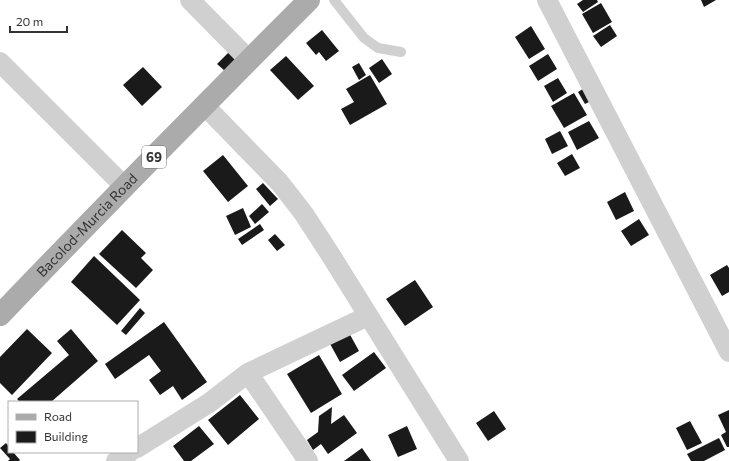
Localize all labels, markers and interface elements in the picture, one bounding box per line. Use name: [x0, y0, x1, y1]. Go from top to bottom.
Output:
scale bar: [10, 8, 67, 34]
text: 20 m: [16, 14, 43, 28]
road number: 69: [142, 146, 166, 168]
street label: Bacolod-Murcia Road: [33, 170, 141, 280]
legend: [8, 401, 138, 453]
text: Road: [44, 409, 72, 423]
text: Building: [44, 429, 88, 443]

